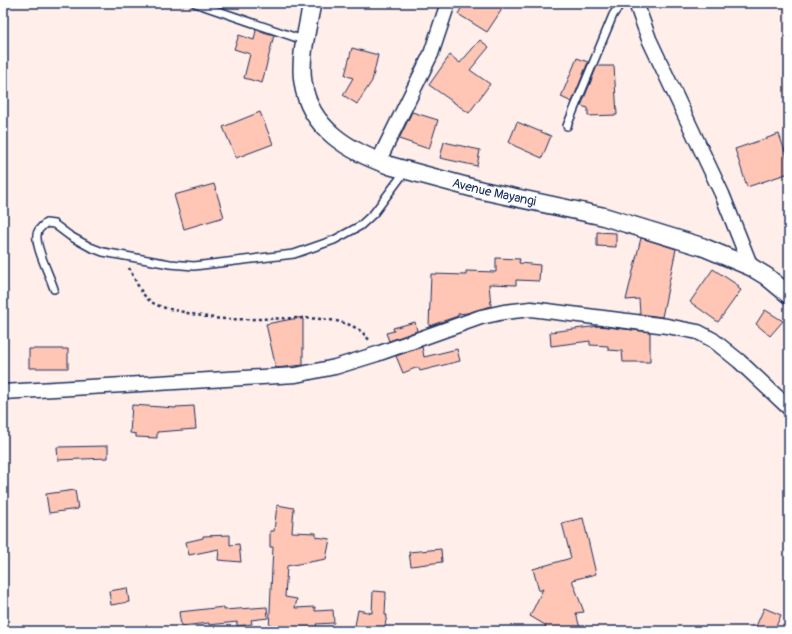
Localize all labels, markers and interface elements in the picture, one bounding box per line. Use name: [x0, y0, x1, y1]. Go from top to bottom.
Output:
street label: Avenue Mayangi: [450, 175, 538, 210]

